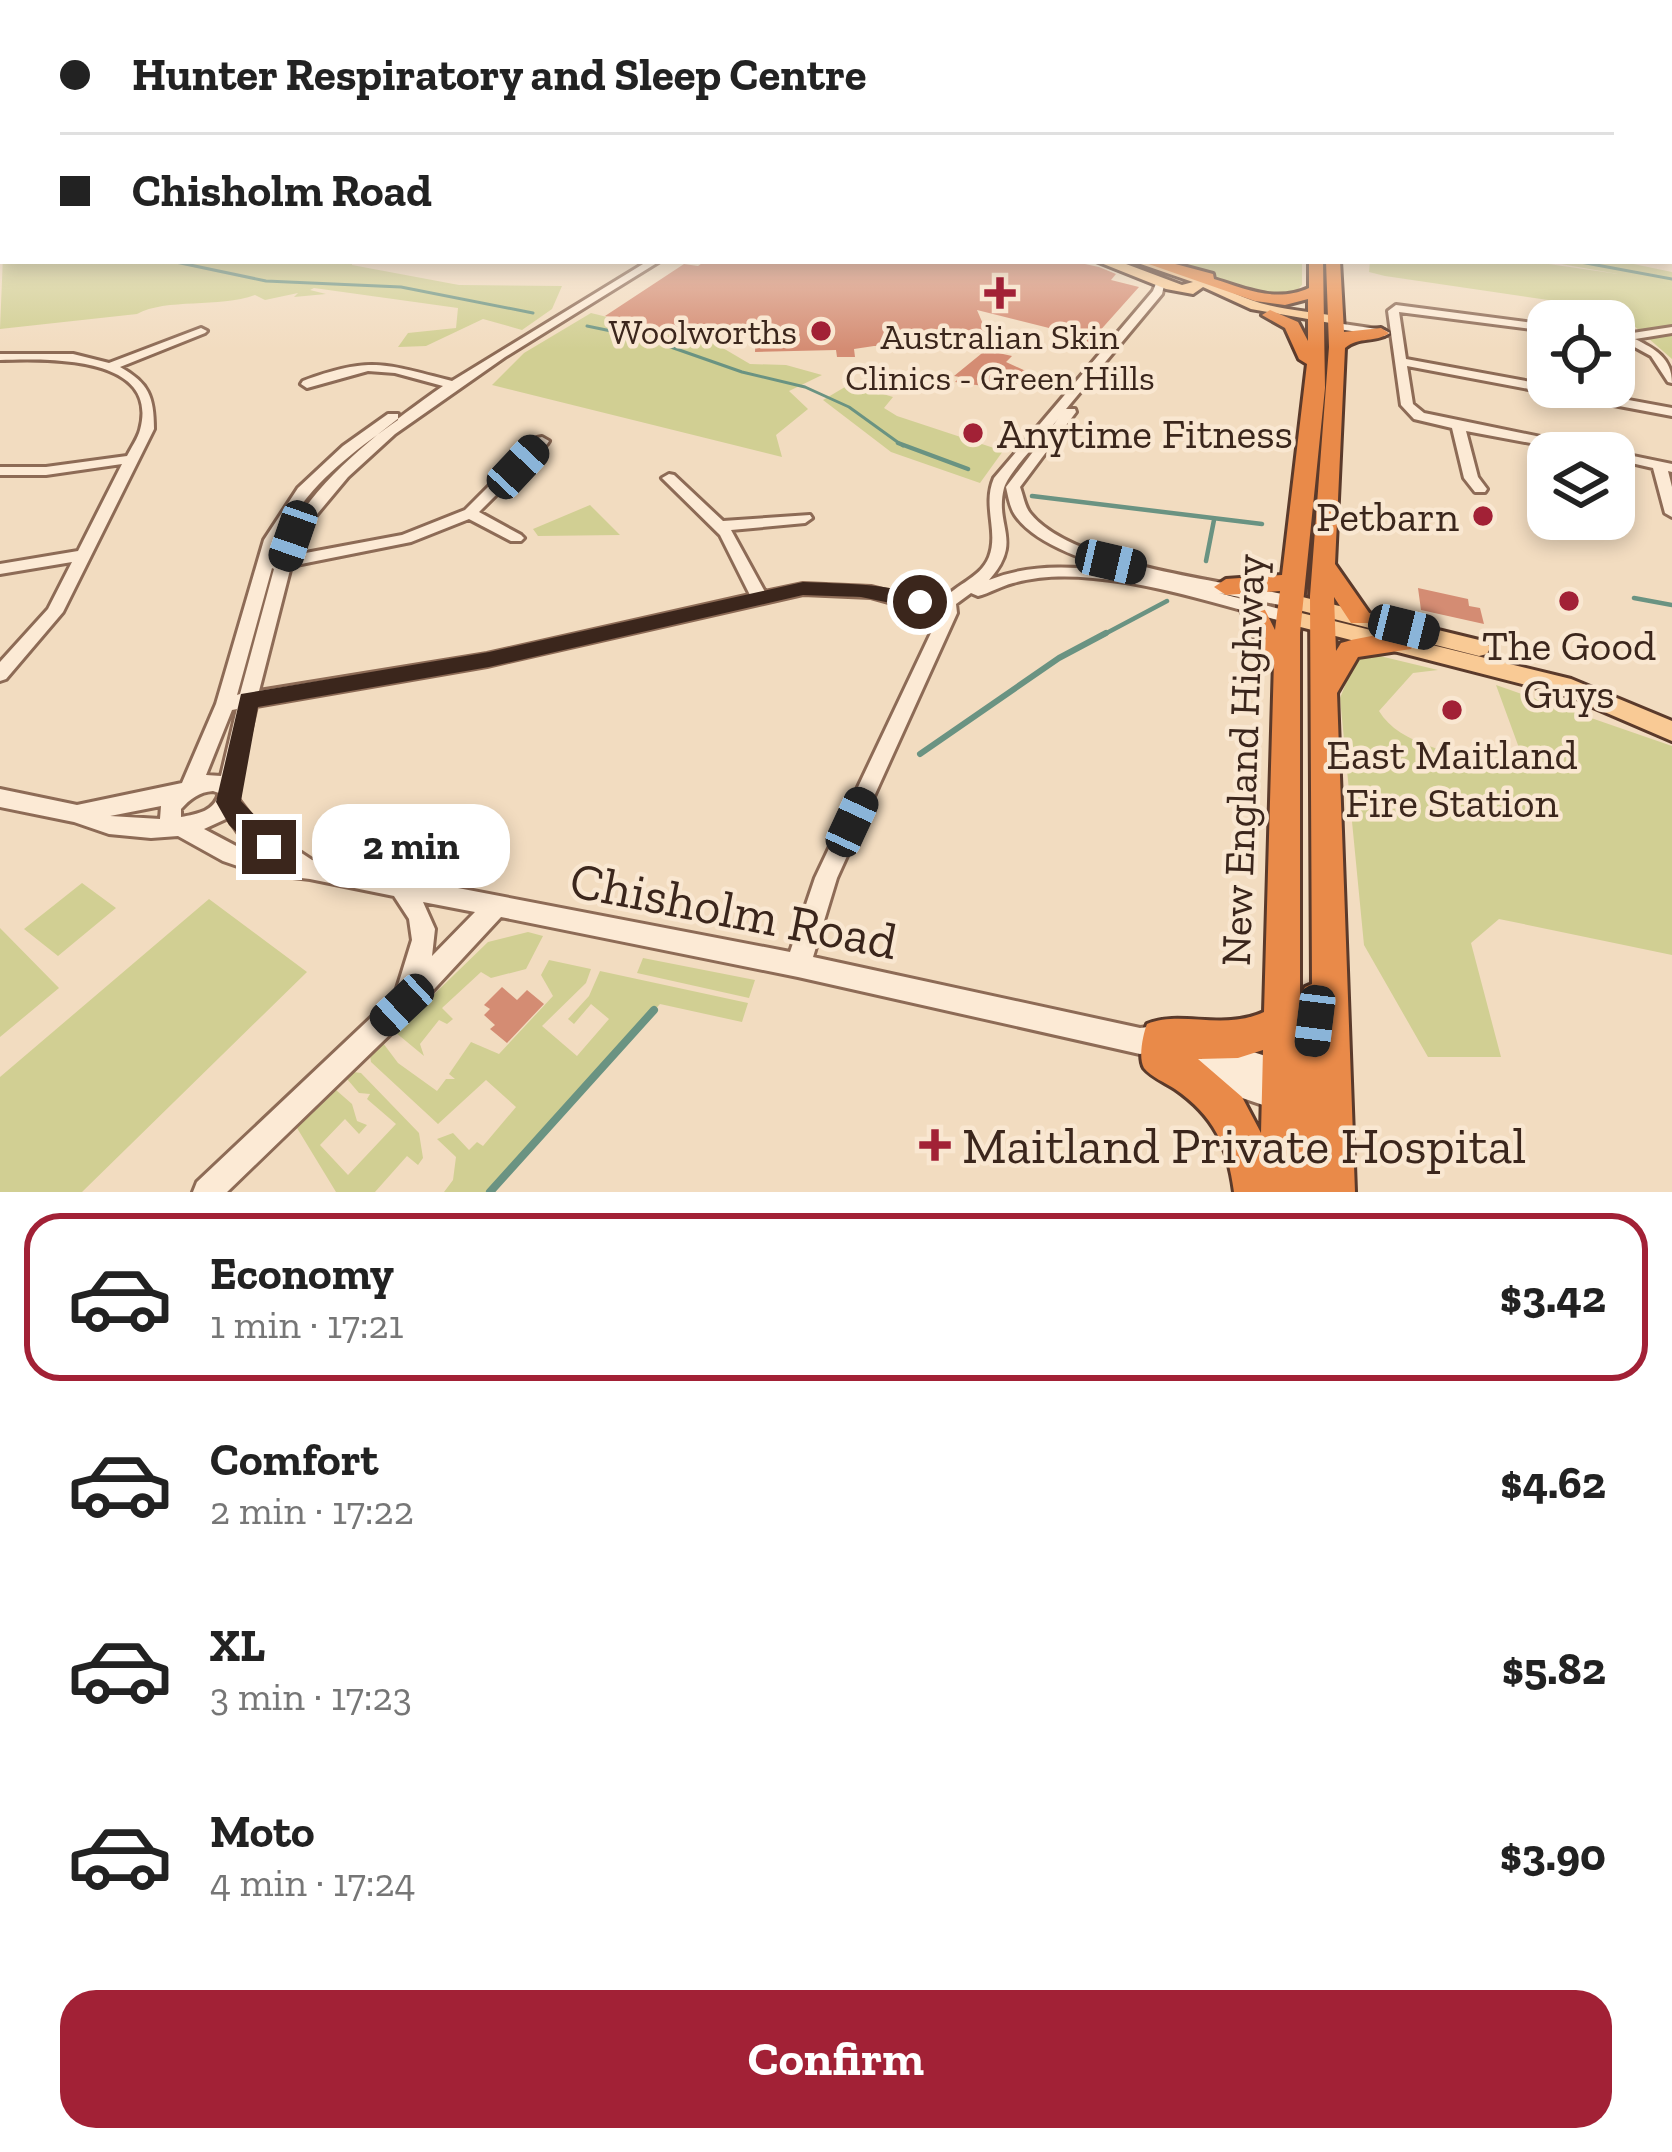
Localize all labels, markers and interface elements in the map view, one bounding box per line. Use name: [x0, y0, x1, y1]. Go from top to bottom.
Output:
text: Hunter Respiratory and Sleep Centre: [132, 48, 867, 102]
text: Chisholm Road: [132, 164, 432, 218]
marker: Australian Skin Clinics - Green Hills: [984, 277, 1016, 309]
map controls: [1527, 300, 1635, 540]
button: locate: [1527, 300, 1635, 408]
place label: Woolworths: [609, 310, 797, 353]
place label: Australian Skin Clinics - Green Hills: [845, 315, 1155, 399]
marker: Woolworths: [808, 318, 834, 344]
place label: Anytime Fitness: [997, 408, 1293, 459]
marker: Anytime Fitness: [960, 420, 986, 446]
car: [480, 428, 556, 506]
button: layers: [1527, 432, 1635, 540]
place label: Petbarn: [1316, 491, 1459, 542]
car: [264, 496, 322, 576]
marker: Petbarn: [1470, 503, 1496, 529]
car: [1072, 536, 1150, 588]
street label: New England Highway: [1210, 553, 1275, 967]
route start: [893, 575, 947, 629]
marker: The Good Guys: [1556, 588, 1582, 614]
car: [1365, 601, 1443, 653]
place label: The Good Guys: [1482, 620, 1656, 719]
marker: East Maitland Fire Station: [1439, 697, 1465, 723]
place label: East Maitland Fire Station: [1326, 729, 1578, 828]
car: [820, 782, 884, 862]
callout: 2 min: [311, 805, 509, 889]
route end: [242, 820, 296, 874]
text: 2 min: [362, 822, 460, 869]
street label: Chisholm Road: [565, 849, 903, 972]
car: [363, 967, 441, 1043]
car: [1293, 983, 1337, 1059]
place label: Maitland Private Hospital: [962, 1115, 1526, 1176]
marker: Maitland Private Hospital: [919, 1129, 951, 1161]
icon: car: [66, 1243, 174, 1351]
text: Economy: [210, 1247, 394, 1301]
text: $3.42: [1500, 1270, 1606, 1324]
text: 1 min · 17:21: [210, 1301, 404, 1348]
icon: car: [66, 1429, 174, 1537]
text: Comfort: [210, 1433, 378, 1487]
text: $4.62: [1500, 1456, 1606, 1510]
text: 2 min · 17:22: [210, 1487, 414, 1534]
icon: car: [66, 1615, 174, 1723]
text: XL: [210, 1619, 265, 1673]
text: $5.82: [1502, 1642, 1606, 1696]
text: 3 min · 17:23: [210, 1673, 412, 1720]
icon: car: [66, 1801, 174, 1909]
text: Moto: [210, 1805, 315, 1859]
text: $3.90: [1500, 1828, 1606, 1882]
text: 4 min · 17:24: [210, 1859, 416, 1906]
button: Confirm: [60, 1990, 1612, 2128]

